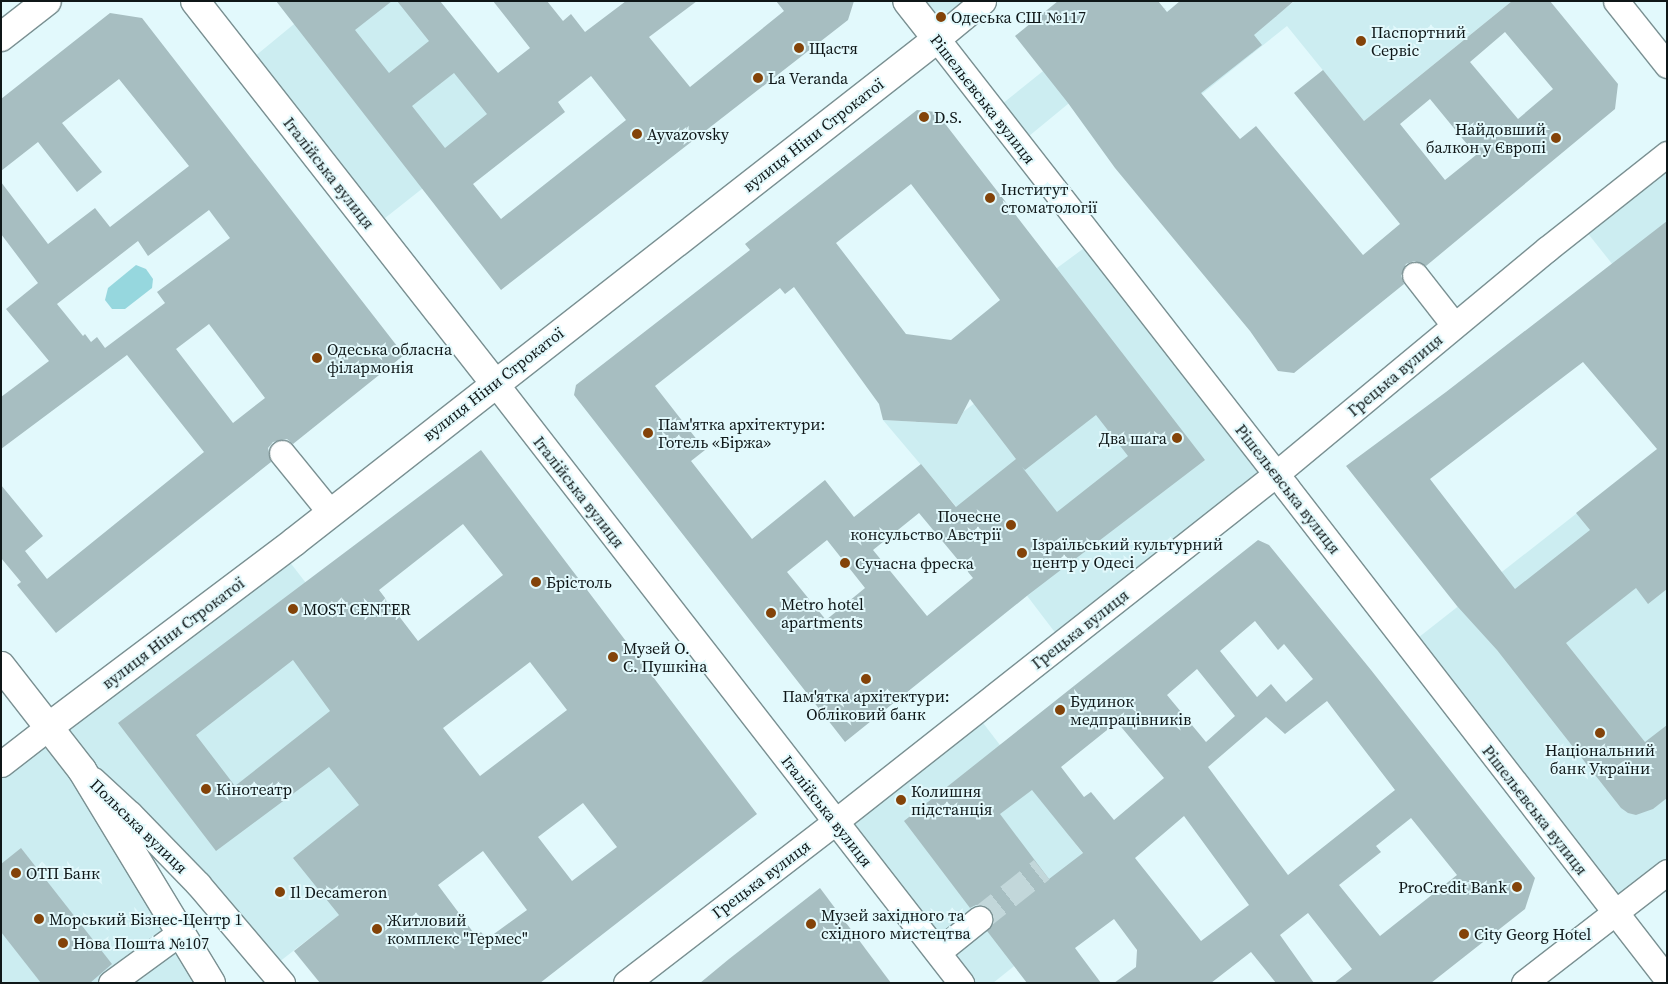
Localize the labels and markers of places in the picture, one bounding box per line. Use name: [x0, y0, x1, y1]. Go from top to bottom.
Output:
place label: Одеська СШ №117: [951, 7, 1086, 27]
marker: Одеська СШ №117: [935, 11, 947, 23]
place label: Паспортний Сервіс: [1371, 22, 1466, 60]
marker: Паспортний Сервіс: [1355, 35, 1367, 47]
place label: Щастя: [809, 38, 858, 58]
marker: Щастя: [793, 42, 805, 54]
place label: La Veranda: [768, 68, 849, 88]
marker: La Veranda: [752, 72, 764, 84]
place label: D.S.: [934, 107, 962, 127]
marker: D.S.: [918, 111, 930, 123]
place label: Найдовший балкон у Європі: [1426, 119, 1546, 157]
place label: Ayvazovsky: [647, 124, 729, 144]
marker: Ayvazovsky: [631, 128, 643, 140]
marker: Найдовший балкон у Європі: [1550, 132, 1562, 144]
place label: Інститут стоматології: [1001, 179, 1097, 217]
marker: Інститут стоматології: [983, 191, 997, 205]
place label: Одеська обласна філармонія: [327, 339, 452, 377]
marker: Одеська обласна філармонія: [311, 352, 323, 364]
place label: Пам'ятка архітектури: Готель «Біржа»: [658, 414, 825, 452]
marker: Пам'ятка архітектури: Готель «Біржа»: [642, 427, 654, 439]
place label: Два шага: [1099, 428, 1167, 448]
marker: Два шага: [1171, 432, 1183, 444]
place label: Почесне консульство Австрії: [850, 506, 1001, 544]
marker: Почесне консульство Австрії: [1005, 519, 1017, 531]
place label: Ізраїльський культурний центр у Одесі: [1032, 534, 1223, 572]
marker: Ізраїльський культурний центр у Одесі: [1016, 547, 1028, 559]
place label: Сучасна фреска: [855, 553, 974, 573]
marker: Сучасна фреска: [839, 557, 851, 569]
place label: Брістоль: [546, 572, 612, 592]
marker: Брістоль: [530, 576, 542, 588]
place label: Metro hotel apartments: [781, 594, 864, 632]
place label: MOST CENTER: [303, 599, 411, 619]
marker: MOST CENTER: [287, 603, 299, 615]
marker: Metro hotel apartments: [765, 607, 777, 619]
place label: Музей О. С. Пушкіна: [623, 638, 707, 676]
marker: Музей О. С. Пушкіна: [607, 651, 619, 663]
marker: Пам'ятка архітектури: Обліковий банк: [860, 673, 872, 685]
place label: Пам'ятка архітектури: Обліковий банк: [782, 686, 950, 724]
place label: Будинок медпрацівників: [1070, 691, 1191, 729]
marker: Будинок медпрацівників: [1054, 704, 1066, 716]
marker: Національний банк України: [1594, 727, 1606, 739]
place label: Національний банк України: [1545, 740, 1655, 778]
place label: Кінотеатр: [216, 779, 292, 799]
place label: Колишня підстанція: [911, 781, 993, 819]
marker: Кінотеатр: [200, 783, 212, 795]
marker: Колишня підстанція: [895, 794, 907, 806]
place label: ОТП Банк: [26, 863, 100, 883]
marker: ОТП Банк: [10, 867, 22, 879]
place label: ProCredit Bank: [1398, 877, 1507, 897]
marker: ProCredit Bank: [1511, 881, 1523, 893]
place label: Il Decameron: [290, 882, 387, 902]
marker: Il Decameron: [274, 886, 286, 898]
place label: Музей західного та східного мистецтва: [821, 905, 971, 943]
place label: Морський Бізнес-Центр 1: [49, 909, 242, 929]
place label: Житловий комплекс "Гермес": [387, 910, 528, 948]
marker: Морський Бізнес-Центр 1: [33, 913, 45, 925]
marker: Музей західного та східного мистецтва: [805, 918, 817, 930]
marker: Житловий комплекс "Гермес": [371, 923, 383, 935]
place label: City Georg Hotel: [1474, 924, 1591, 944]
marker: City Georg Hotel: [1458, 928, 1470, 940]
place label: Нова Пошта №107: [73, 933, 209, 953]
marker: Нова Пошта №107: [57, 937, 69, 949]

